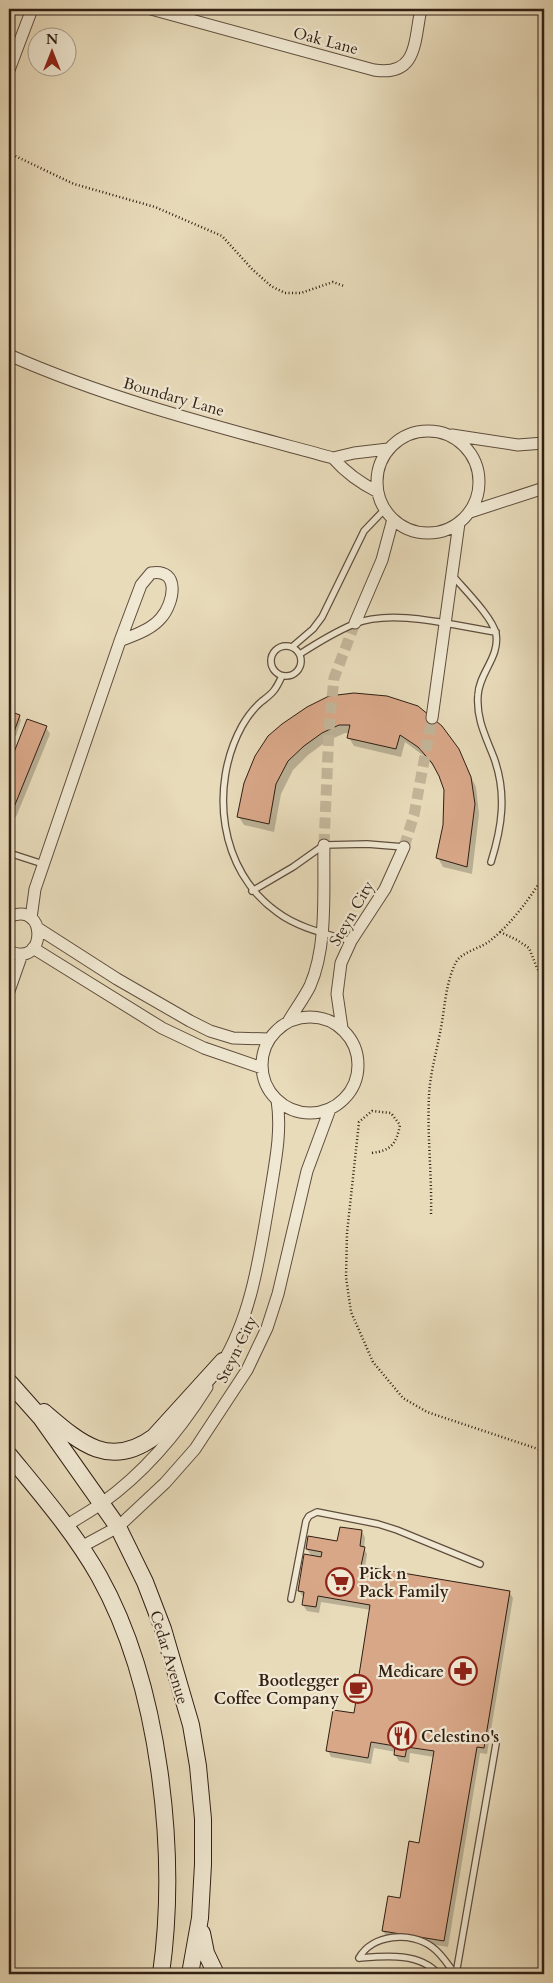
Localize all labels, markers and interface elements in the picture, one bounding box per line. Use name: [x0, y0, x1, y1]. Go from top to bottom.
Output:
street label: Oak Lane: [291, 22, 361, 60]
north arrow: [28, 28, 78, 78]
text: N: [46, 30, 58, 49]
street label: Boundary Lane: [121, 372, 227, 422]
street label: Steyn City: [324, 876, 380, 950]
street label: Steyn City: [211, 1312, 263, 1387]
place label: Pick n Pack Family: [359, 1563, 449, 1603]
supermarket icon: Pick n Pack Family: [325, 1567, 355, 1597]
street label: Cedar Avenue: [144, 1608, 194, 1707]
pharmacy icon: Medicare: [448, 1656, 478, 1686]
place label: Medicare: [378, 1661, 444, 1683]
place label: Bootlegger Coffee Company: [214, 1670, 340, 1710]
cafe icon: Bootlegger Coffee Company: [343, 1674, 373, 1704]
restaurant icon: Celestino's: [387, 1721, 417, 1751]
place label: Celestino's: [421, 1726, 499, 1748]

